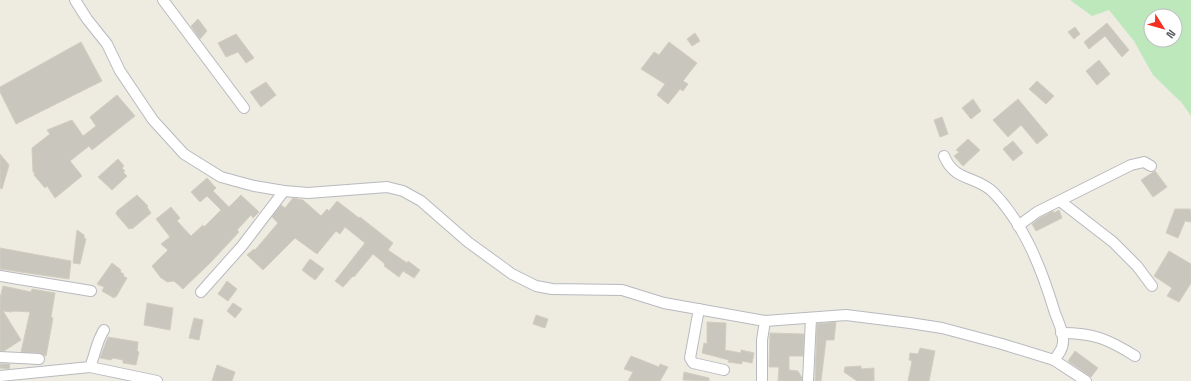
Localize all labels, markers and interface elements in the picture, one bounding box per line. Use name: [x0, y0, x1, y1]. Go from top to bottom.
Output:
north arrow: [1143, 8, 1183, 48]
text: N: [1163, 27, 1179, 41]

